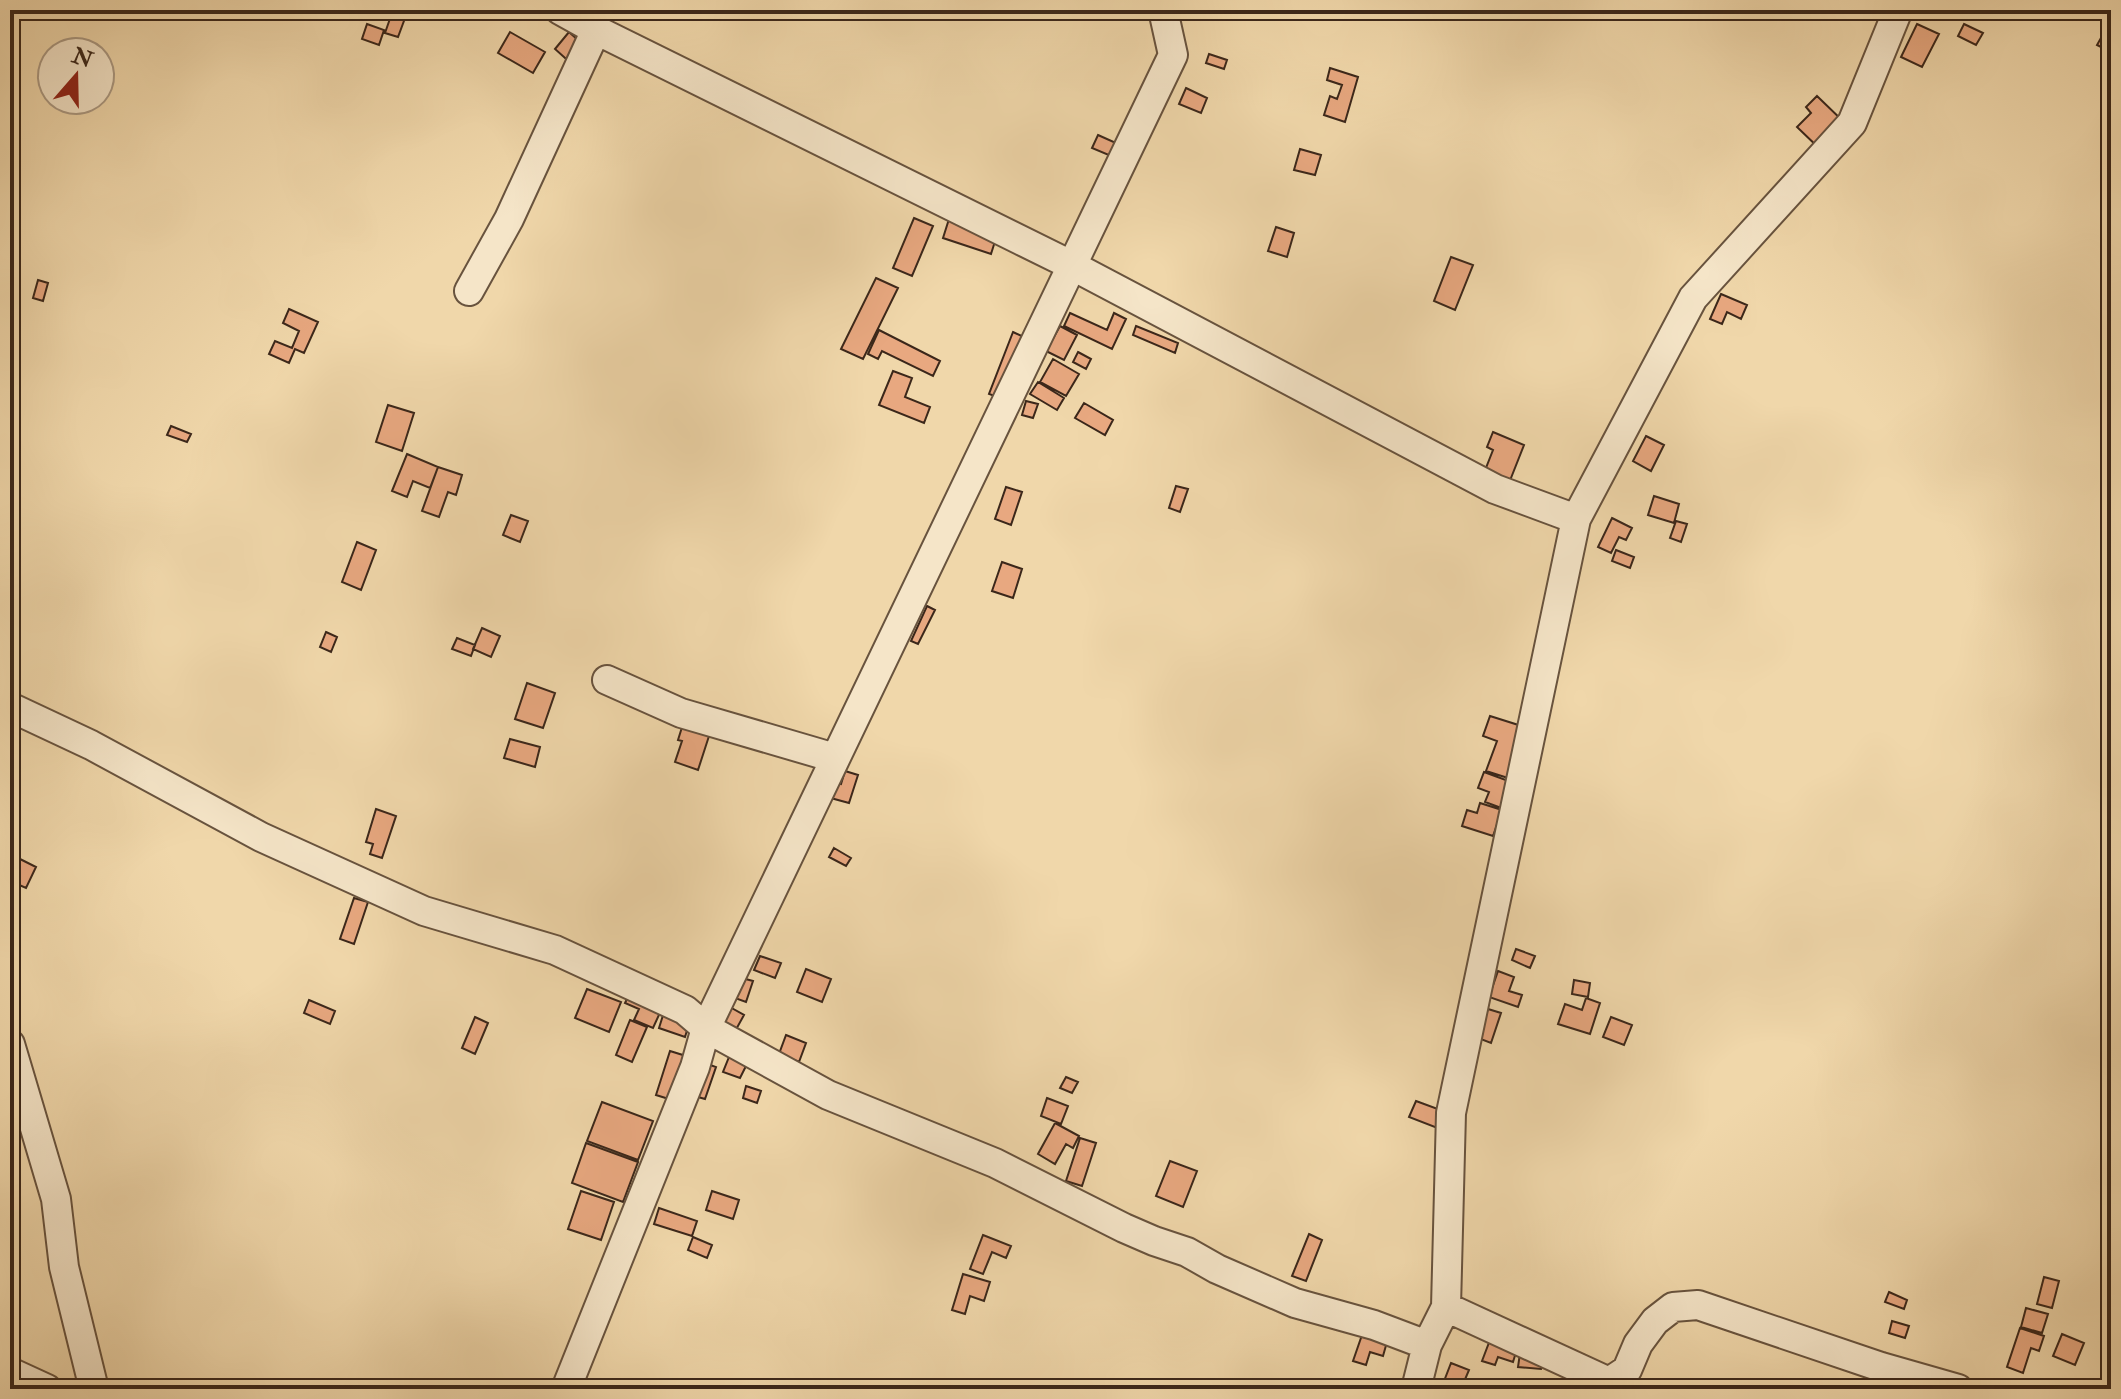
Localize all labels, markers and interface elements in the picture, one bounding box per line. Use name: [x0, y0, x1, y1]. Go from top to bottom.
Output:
north arrow: [36, 36, 116, 116]
text: N: [68, 41, 97, 75]

